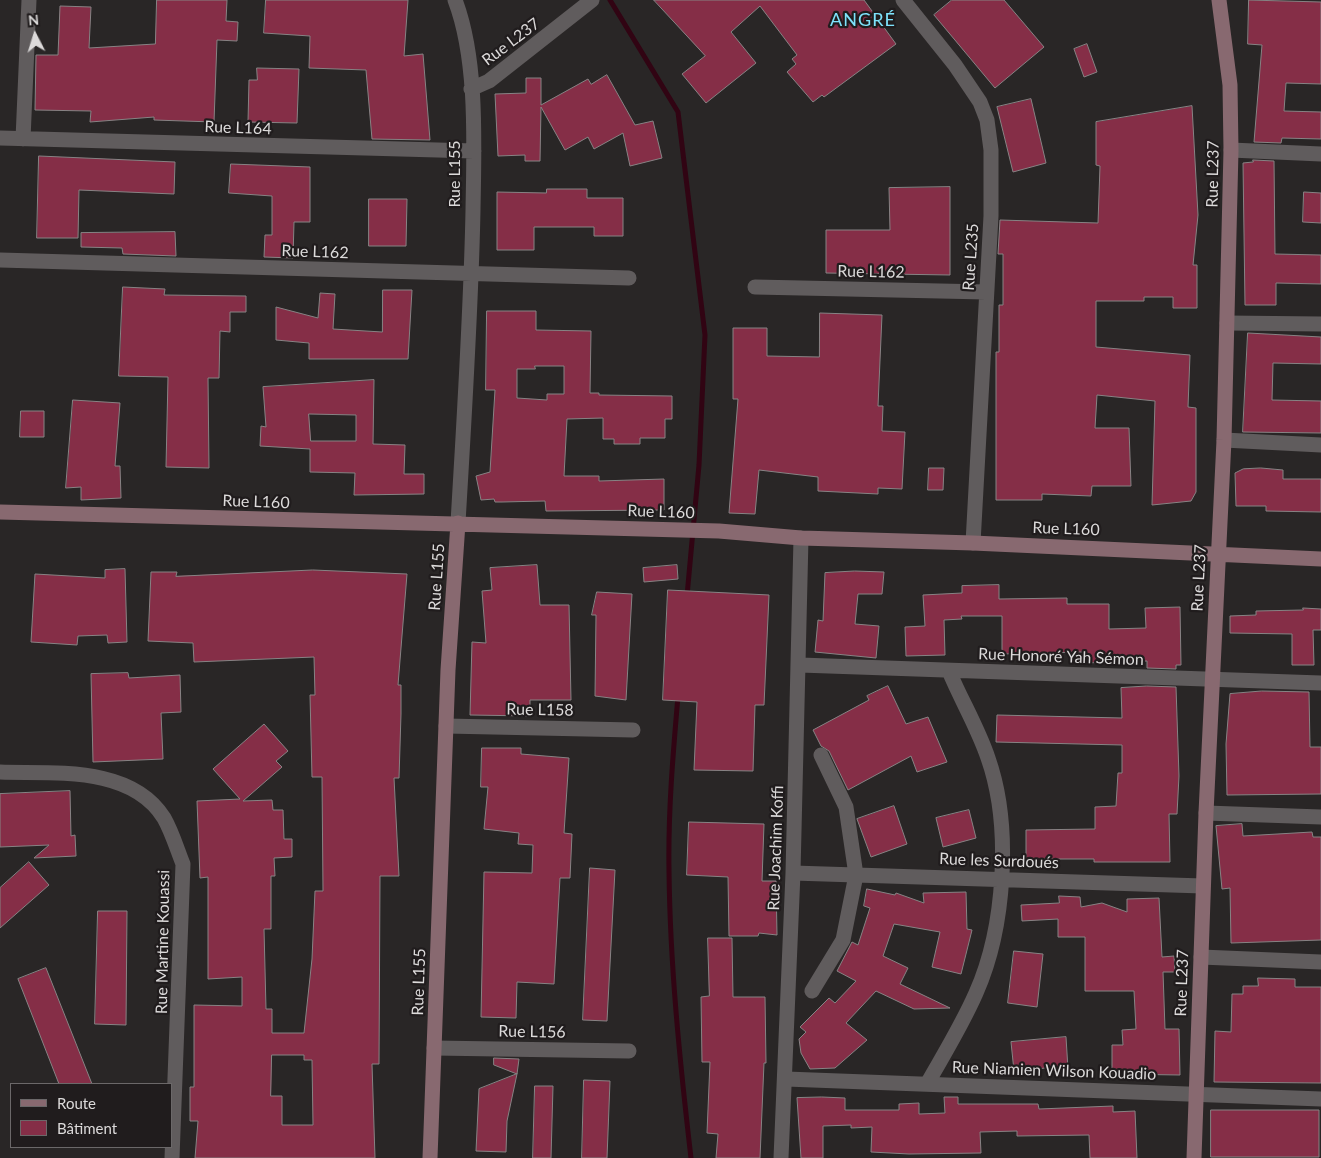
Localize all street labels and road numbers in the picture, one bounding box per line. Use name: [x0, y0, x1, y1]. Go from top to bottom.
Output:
street label: Rue L237: [478, 14, 544, 70]
street label: Rue L164: [204, 117, 272, 139]
street label: Rue L155: [445, 140, 465, 208]
street label: Rue L237: [1203, 140, 1223, 208]
street label: Rue L235: [959, 223, 983, 291]
street label: Rue L162: [281, 241, 349, 263]
street label: Rue L162: [837, 262, 905, 282]
street label: Rue L160: [222, 491, 290, 513]
street label: Rue L160: [627, 501, 695, 523]
street label: Rue L160: [1032, 518, 1100, 540]
street label: Rue L155: [425, 543, 449, 611]
street label: Rue L237: [1188, 544, 1210, 612]
street label: Rue Honoré Yah Sémon: [978, 645, 1144, 669]
street label: Rue L158: [506, 700, 574, 720]
street label: Rue Joachim Koffi: [764, 785, 788, 911]
street label: Rue les Surdoués: [939, 849, 1059, 873]
street label: Rue Martine Kouassi: [152, 870, 174, 1014]
street label: Rue L155: [408, 948, 430, 1016]
street label: Rue L237: [1171, 949, 1193, 1017]
street label: Rue L156: [498, 1022, 566, 1042]
street label: Rue Niamien Wilson Kouadio: [951, 1058, 1157, 1084]

